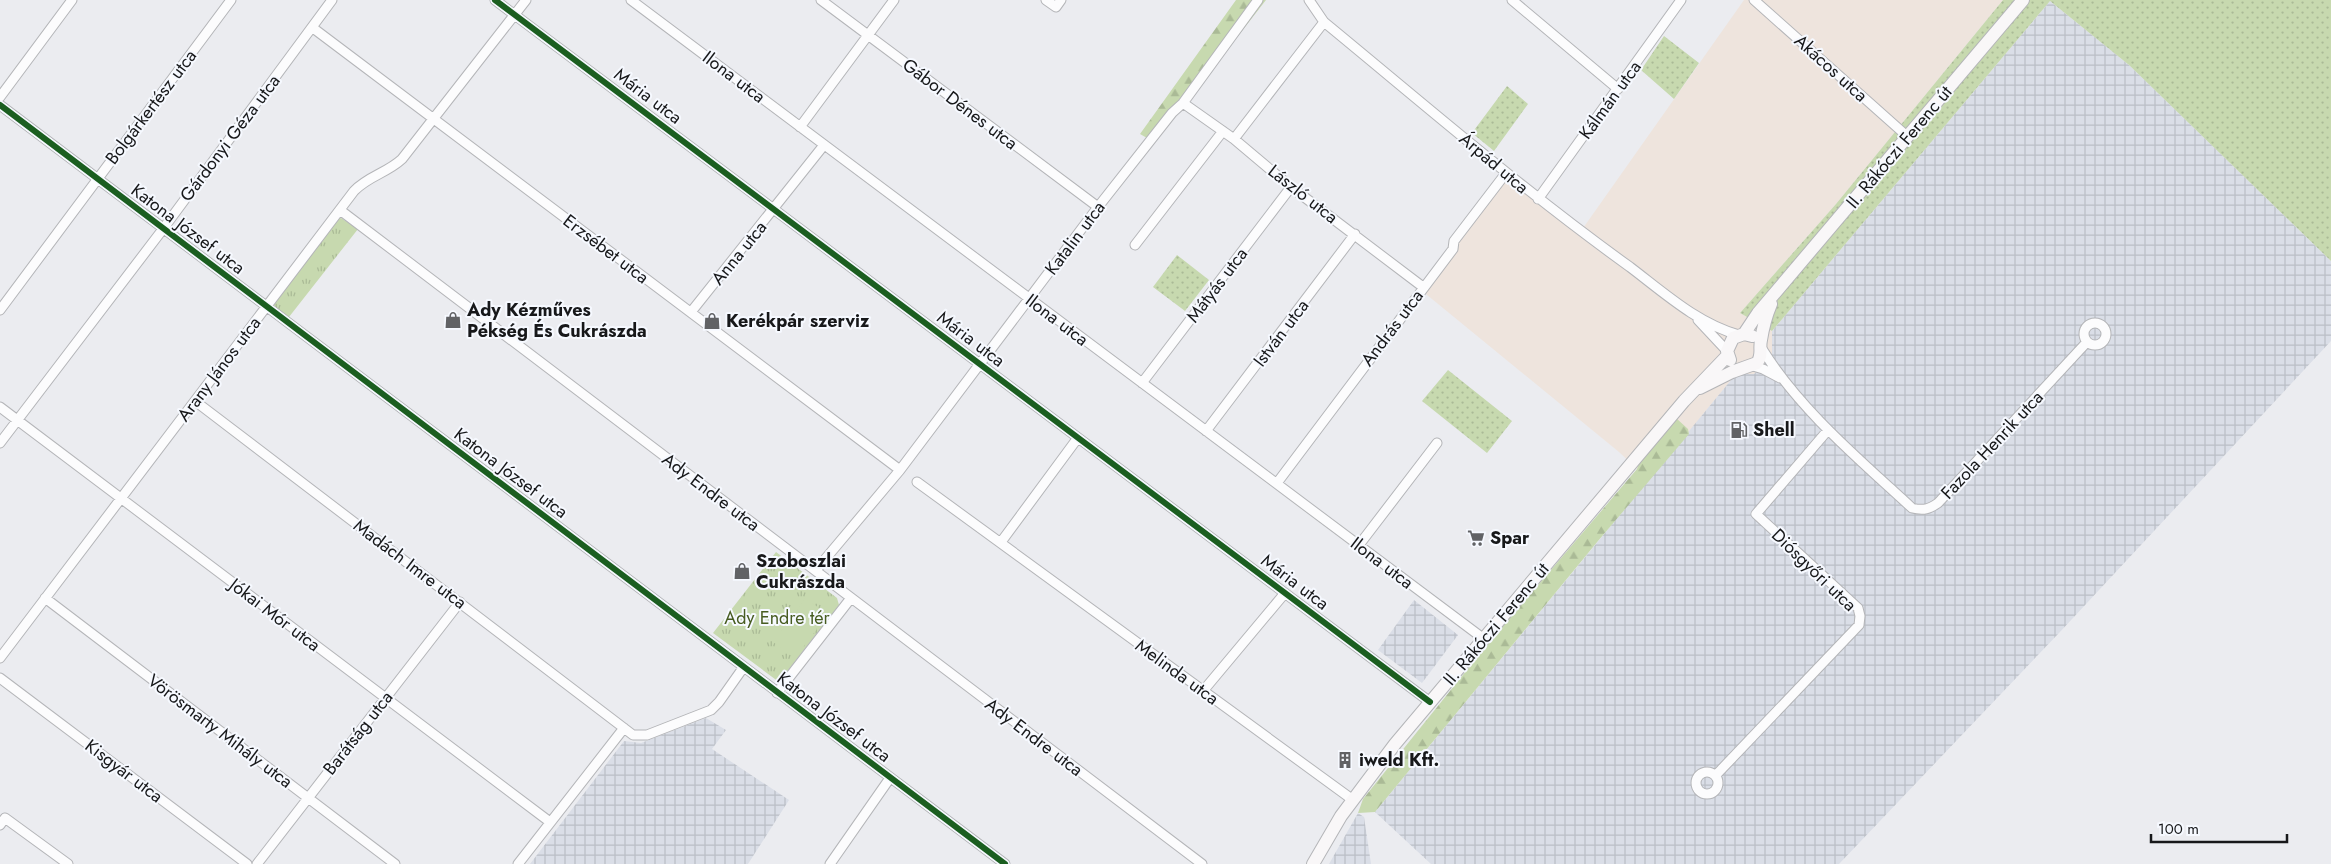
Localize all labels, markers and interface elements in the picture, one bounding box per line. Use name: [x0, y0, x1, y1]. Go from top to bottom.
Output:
street label: Akácos utca: [1789, 28, 1873, 108]
street label: Bolgárkertész utca: [99, 44, 203, 170]
street label: Ilona utca: [697, 45, 771, 109]
street label: Gábor Dénes utca: [897, 52, 1023, 156]
street label: Kálmán utca: [1573, 55, 1647, 145]
street label: Mária utca: [609, 62, 687, 130]
street label: Gárdonyi Géza utca: [174, 69, 286, 207]
street label: II. Rákóczi Ferenc út: [1840, 80, 1959, 214]
street label: Árpád utca: [1454, 126, 1534, 200]
street label: László utca: [1262, 158, 1344, 230]
street label: Katona József utca: [126, 177, 250, 281]
street label: Katalin utca: [1039, 196, 1111, 280]
street label: Erzsébet utca: [558, 208, 654, 290]
street label: Anna utca: [705, 215, 773, 291]
street label: Mátyás utca: [1180, 242, 1254, 328]
street label: András utca: [1354, 284, 1430, 372]
street label: Ilona utca: [1020, 288, 1094, 352]
street label: István utca: [1247, 294, 1315, 372]
place label: Ady Kézműves Pékség És Cukrászda: [466, 297, 647, 344]
street label: Mária utca: [932, 305, 1010, 373]
place label: Kerékpár szerviz: [726, 308, 870, 334]
shop icon: Ady Kézműves Pékség És Cukrászda: [443, 310, 463, 330]
street label: Arany János utca: [171, 311, 267, 427]
shop icon: Kerékpár szerviz: [702, 311, 722, 331]
street label: Fazola Henrik utca: [1935, 385, 2049, 505]
place label: Shell: [1753, 417, 1795, 443]
fuel station icon: Shell: [1729, 420, 1749, 440]
street label: Katona József utca: [449, 421, 573, 525]
street label: Ady Endre utca: [657, 447, 765, 537]
street label: Madách Imre utca: [348, 513, 472, 615]
street label: Diósgyőri utca: [1766, 523, 1862, 617]
place label: Spar: [1490, 525, 1530, 551]
supermarket icon: Spar: [1466, 528, 1486, 548]
street label: Ilona utca: [1345, 531, 1419, 595]
place label: Szoboszlai Cukrászda: [756, 548, 846, 595]
street label: Mária utca: [1256, 548, 1334, 616]
street label: II. Rákóczi Ferenc út: [1437, 557, 1556, 691]
shop icon: Szoboszlai Cukrászda: [732, 561, 752, 581]
street label: Jókai Mór utca: [223, 571, 326, 658]
park label: Ady Endre tér: [724, 605, 831, 631]
street label: Melinda utca: [1130, 633, 1224, 711]
street label: Katona József utca: [772, 665, 896, 769]
street label: Vörösmarty Mihály utca: [142, 668, 298, 794]
street label: Barátság utca: [317, 685, 399, 781]
street label: Ady Endre utca: [980, 692, 1088, 782]
street label: Kisgyár utca: [80, 733, 168, 809]
place label: iweld Kft.: [1359, 747, 1439, 773]
building icon: iweld Kft.: [1335, 750, 1355, 770]
scale bar: [2151, 812, 2287, 844]
text: 100 m: [2158, 818, 2199, 840]

